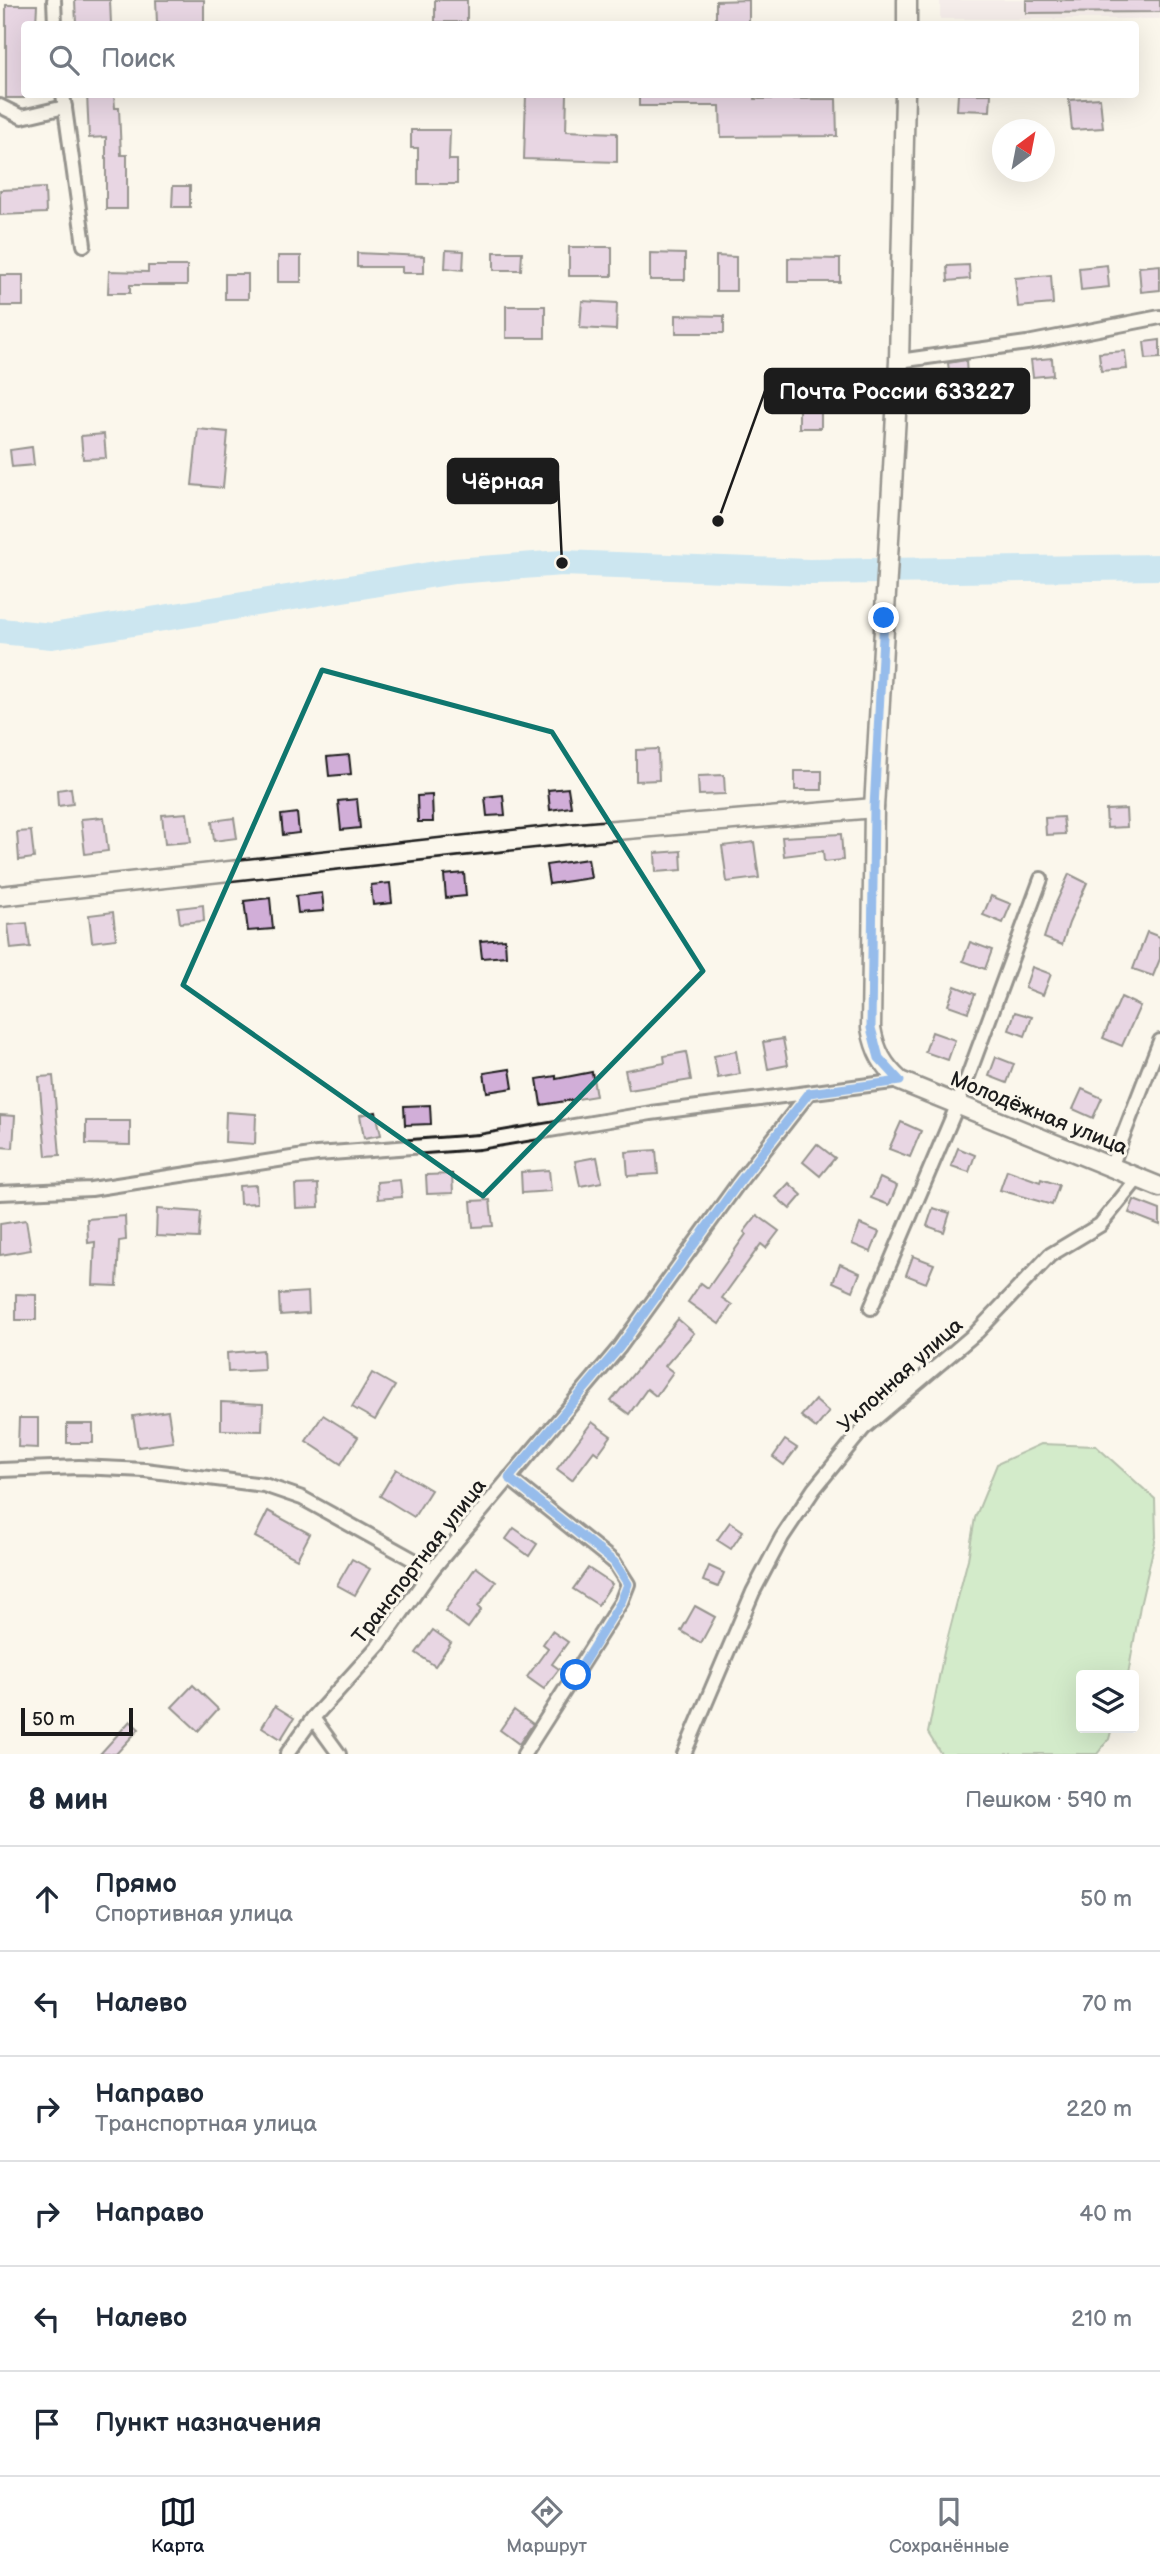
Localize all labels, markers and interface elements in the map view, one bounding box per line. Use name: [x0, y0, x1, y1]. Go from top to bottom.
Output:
search box: [21, 21, 1139, 98]
icon: search: [45, 41, 83, 79]
text: Поиск: [101, 44, 175, 75]
north arrow: [992, 119, 1055, 182]
callout: Почта России 633227: [765, 369, 1029, 413]
text: Почта России 633227: [779, 378, 1015, 406]
callout: Чёрная: [448, 459, 558, 503]
text: Чёрная: [462, 468, 544, 496]
route end: [868, 602, 899, 633]
street label: Молодёжная улица: [946, 1066, 1132, 1161]
street label: Уклонная улица: [833, 1312, 968, 1438]
street label: Транспортная улица: [347, 1473, 492, 1649]
route start: [560, 1659, 591, 1690]
map controls: [1076, 1670, 1139, 1733]
button: layers: [1076, 1670, 1139, 1733]
scale bar: [21, 1705, 133, 1737]
text: 50 m: [32, 1708, 75, 1731]
text: 8 мин: [28, 1782, 108, 1818]
text: Пешком · 590 m: [965, 1786, 1132, 1814]
text: Прямо: [95, 1869, 177, 1900]
icon: ahead: [28, 1880, 66, 1918]
text: 50 m: [1080, 1885, 1132, 1913]
text: Спортивная улица: [95, 1900, 293, 1928]
icon: left: [28, 1985, 66, 2023]
text: Налево: [95, 1988, 187, 2019]
text: 70 m: [1082, 1990, 1132, 2018]
text: Направо: [95, 2079, 204, 2110]
icon: right: [28, 2090, 66, 2128]
text: 220 m: [1066, 2095, 1132, 2123]
text: Транспортная улица: [95, 2110, 317, 2138]
icon: right: [28, 2195, 66, 2233]
text: Направо: [95, 2198, 204, 2229]
text: 40 m: [1079, 2200, 1132, 2228]
icon: left: [28, 2300, 66, 2338]
text: Налево: [95, 2303, 187, 2334]
text: 210 m: [1071, 2305, 1132, 2333]
icon: arrive: [28, 2405, 66, 2443]
text: Пункт назначения: [95, 2408, 321, 2439]
tab: Карта: [151, 2493, 204, 2558]
tab: Маршрут: [506, 2493, 587, 2558]
tab: Сохранённые: [889, 2493, 1009, 2558]

